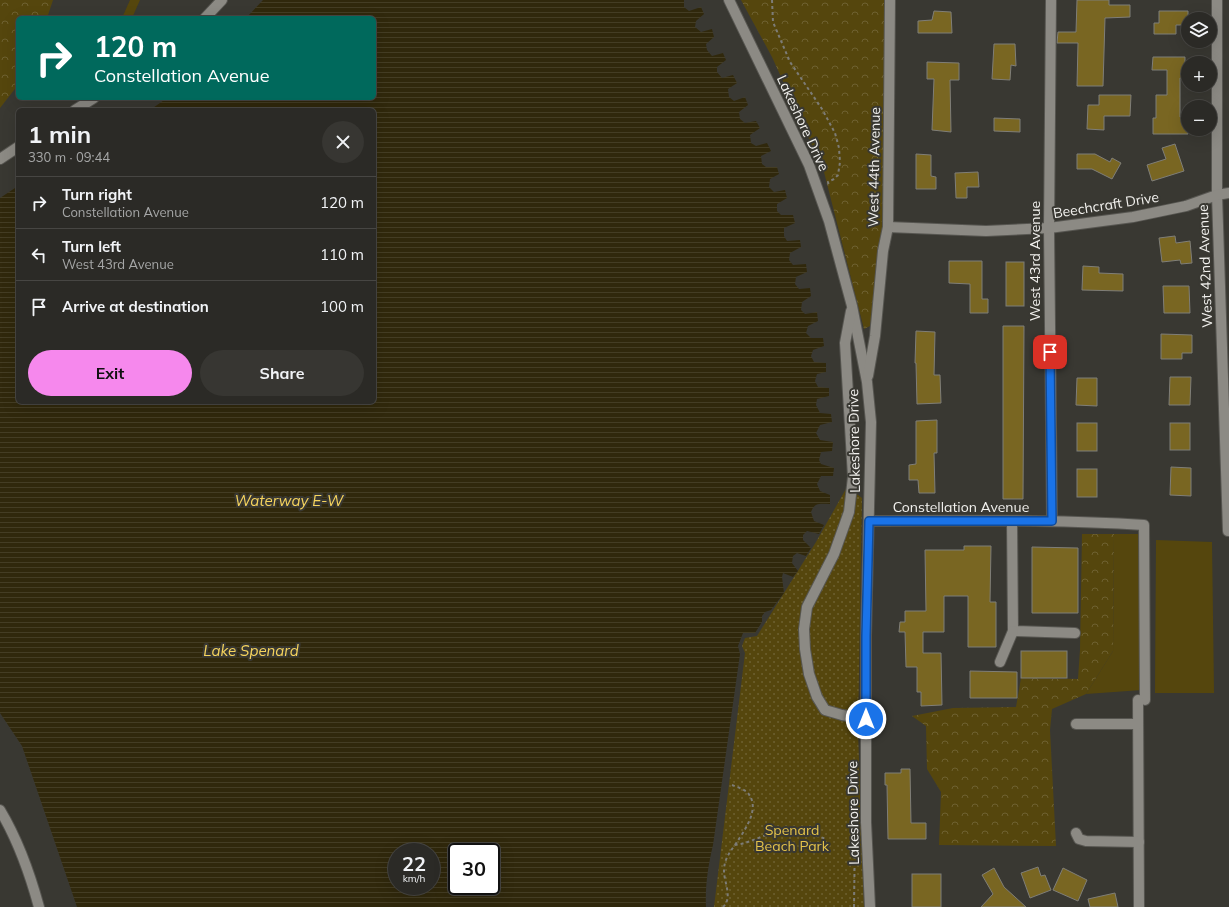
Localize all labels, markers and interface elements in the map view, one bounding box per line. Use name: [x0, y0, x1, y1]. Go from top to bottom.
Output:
map controls: [1181, 12, 1217, 136]
button: layers: [1181, 12, 1217, 48]
text: 120 m: [94, 29, 177, 64]
icon: right: [28, 32, 80, 84]
button: +: [1181, 56, 1217, 92]
text: Constellation Avenue: [94, 64, 270, 87]
street label: Lakeshore Drive: [773, 72, 833, 174]
button: −: [1181, 100, 1217, 136]
street label: West 44th Avenue: [864, 107, 884, 227]
text: 1 min: [28, 119, 91, 149]
button: close: [322, 121, 364, 163]
text: 330 m · 09:44: [28, 149, 110, 165]
text: Turn right: [62, 185, 132, 204]
street label: Beechcraft Drive: [1052, 188, 1160, 222]
icon: right: [28, 192, 50, 214]
text: 120 m: [320, 193, 364, 212]
street label: West 43rd Avenue: [1026, 201, 1044, 321]
text: Constellation Avenue: [62, 204, 189, 220]
street label: West 42nd Avenue: [1194, 204, 1216, 328]
text: Turn left: [62, 237, 121, 256]
icon: left: [28, 244, 50, 266]
text: 110 m: [320, 245, 364, 264]
text: West 43rd Avenue: [62, 256, 174, 272]
icon: arrive: [28, 296, 50, 318]
text: Arrive at destination: [62, 297, 209, 316]
text: 100 m: [320, 297, 364, 316]
pin: [1033, 335, 1067, 369]
icon: arrive: [1039, 341, 1061, 363]
button: Exit: [28, 350, 192, 396]
button: Share: [200, 350, 364, 396]
street label: Lakeshore Drive: [844, 389, 864, 493]
water label: Waterway E-W: [235, 491, 345, 510]
street label: Constellation Avenue: [893, 498, 1029, 516]
water label: Lake Spenard: [203, 641, 299, 660]
position arrow: [845, 698, 887, 740]
street label: Lakeshore Drive: [843, 761, 863, 865]
park label: Spenard Beach Park: [755, 821, 830, 855]
speed limit sign: 30: [448, 843, 500, 895]
text: 22: [402, 851, 426, 876]
text: km/h: [403, 872, 425, 885]

